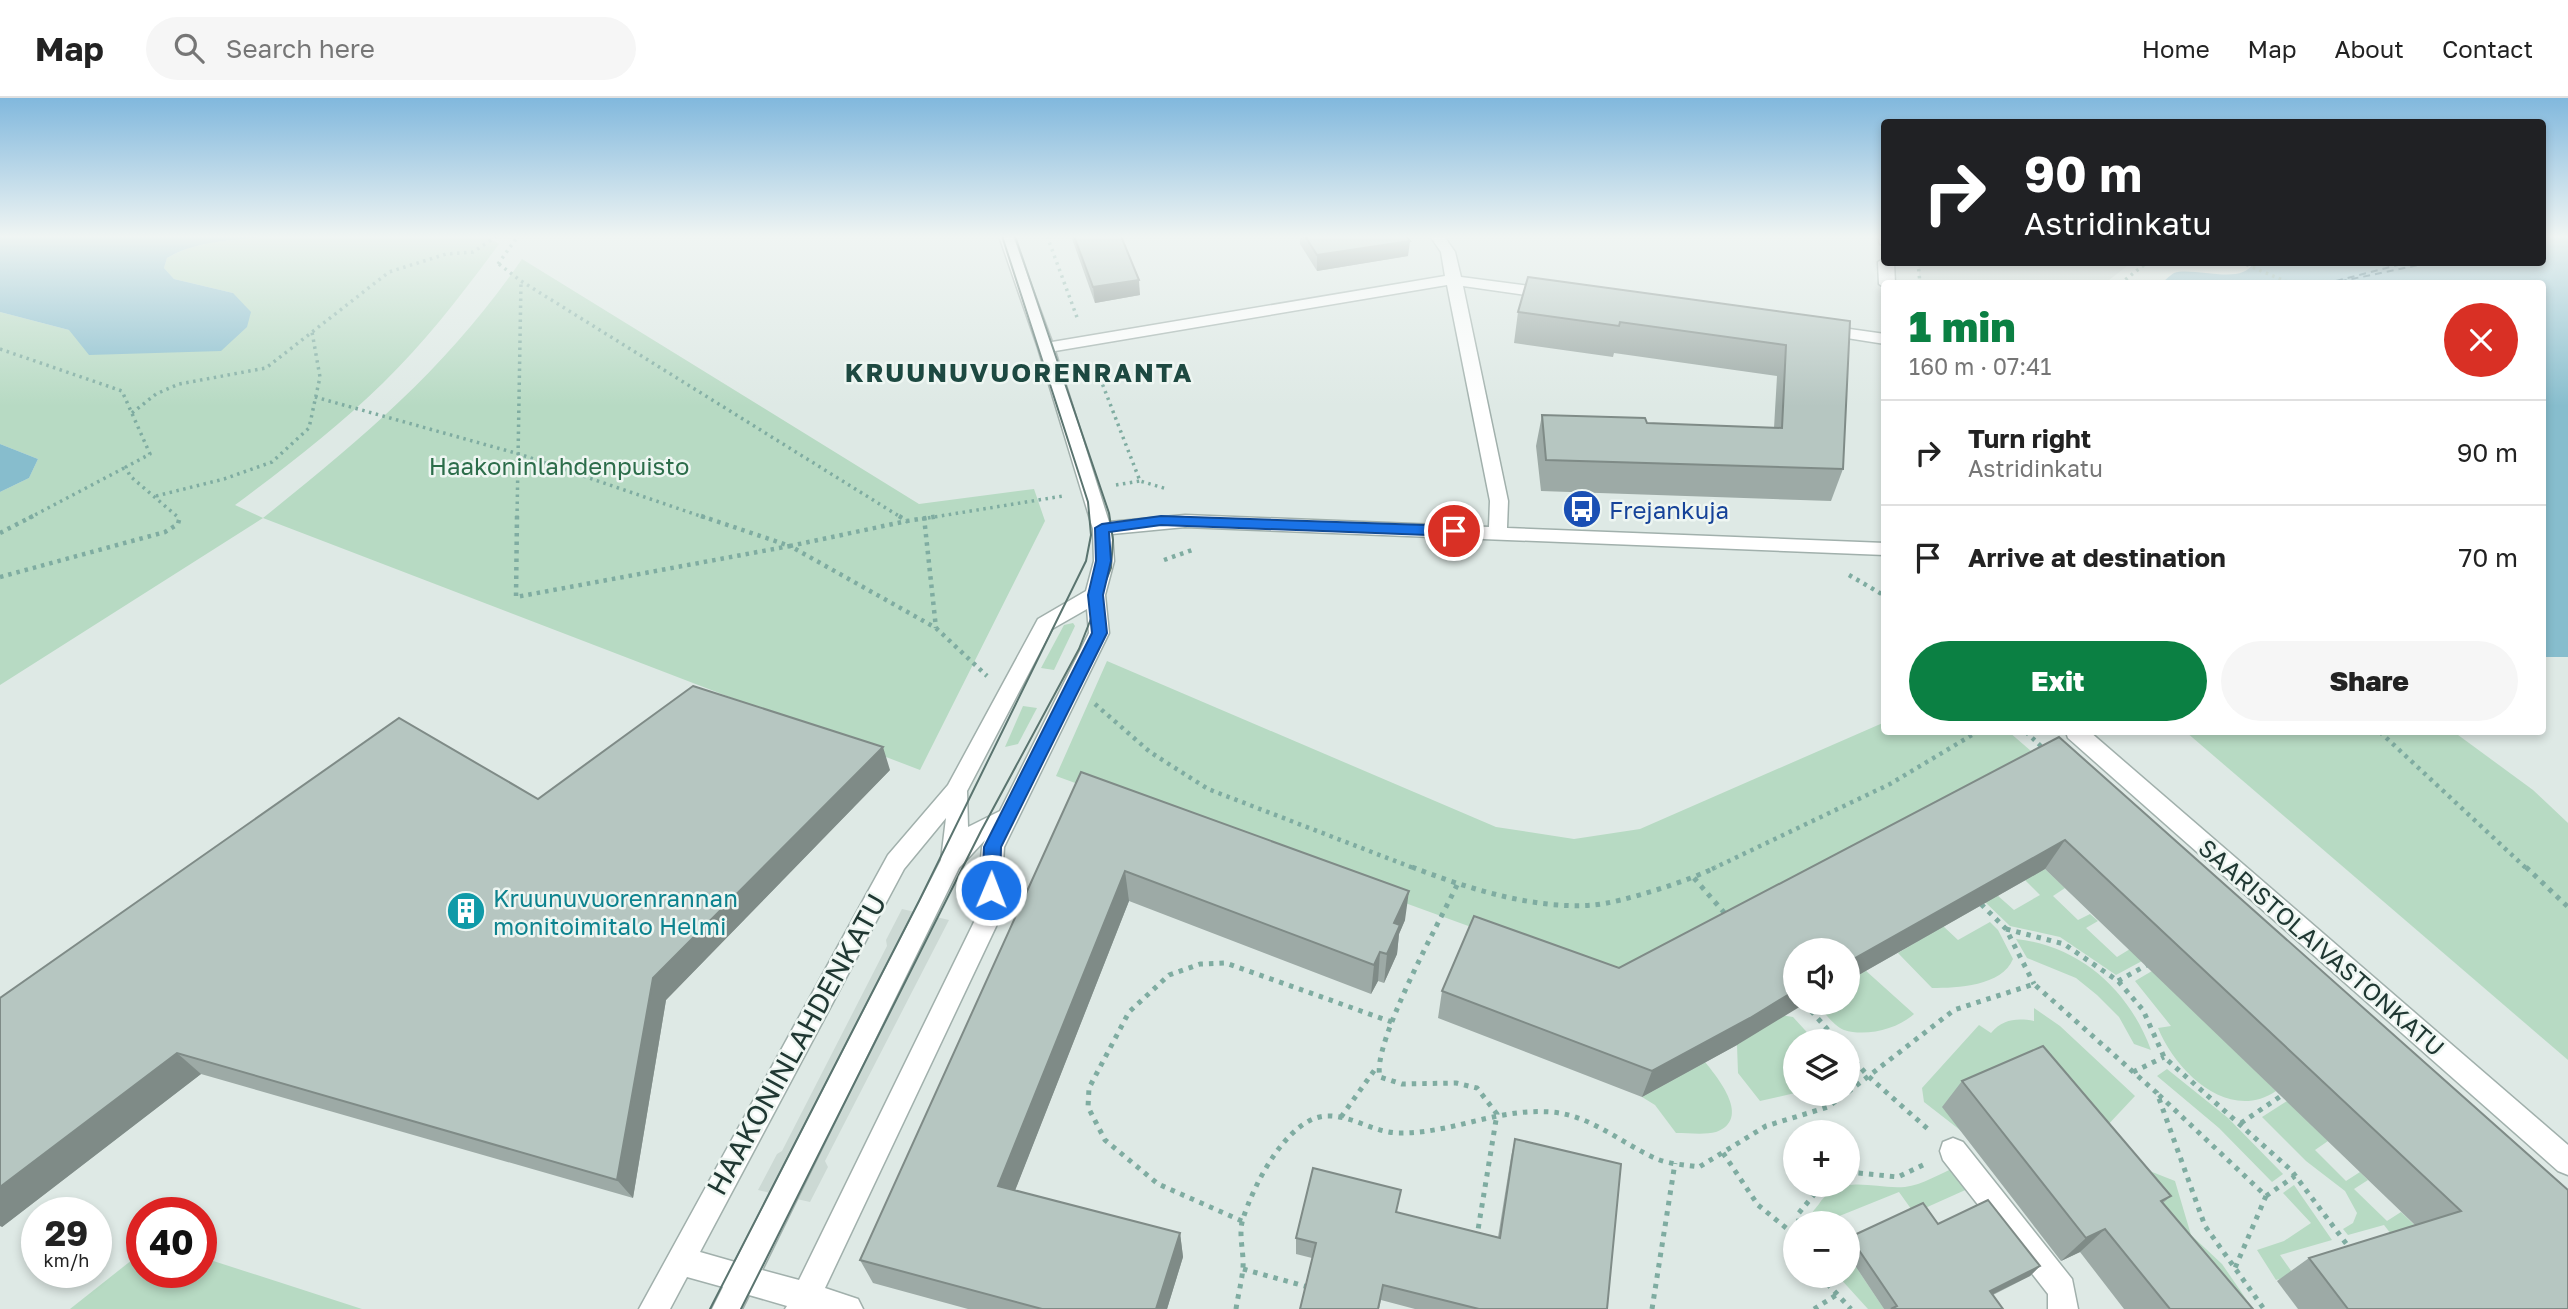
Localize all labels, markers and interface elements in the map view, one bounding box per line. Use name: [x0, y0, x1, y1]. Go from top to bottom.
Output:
search box: [146, 17, 636, 80]
text: Map: [35, 29, 104, 68]
icon: search: [170, 29, 208, 67]
text: Search here: [226, 33, 375, 64]
text: Home: [2142, 34, 2210, 63]
text: Map: [2248, 34, 2297, 63]
text: About: [2335, 34, 2404, 63]
text: Contact: [2442, 34, 2533, 63]
text: 90 m: [2024, 144, 2142, 203]
icon: right: [1909, 147, 2000, 238]
text: Astridinkatu: [2024, 204, 2212, 242]
text: 1 min: [1909, 301, 2016, 351]
button: close: [2444, 303, 2518, 377]
text: 160 m · 07:41: [1909, 352, 2051, 380]
district label: KRUUNUVUORENRANTA: [845, 357, 1193, 388]
text: Turn right: [1968, 423, 2091, 454]
icon: right: [1909, 434, 1947, 472]
text: 90 m: [2457, 437, 2518, 468]
park label: Haakoninlahdenpuisto: [429, 451, 689, 480]
text: Astridinkatu: [1968, 454, 2103, 482]
bus stop icon: Frejankuja: [1561, 488, 1603, 530]
place label: Frejankuja: [1609, 495, 1729, 524]
pin: [1424, 501, 1484, 561]
icon: arrive: [1435, 512, 1473, 550]
icon: arrive: [1909, 539, 1947, 577]
text: Arrive at destination: [1968, 542, 2226, 573]
text: 70 m: [2459, 542, 2518, 573]
button: Exit: [1909, 641, 2207, 721]
button: Share: [2221, 641, 2518, 721]
street label: SAARISTOLAIVASTONKATU: [2193, 832, 2451, 1062]
position arrow: [954, 853, 1028, 927]
place label: Kruunuvuorenrannan monitoimitalo Helmi: [493, 883, 738, 940]
street label: HAAKONINLAHDENKATU: [699, 888, 893, 1200]
building icon: Kruunuvuorenrannan monitoimitalo Helmi: [445, 890, 487, 932]
map controls: [1783, 938, 1860, 1288]
button: sound: [1783, 938, 1860, 1015]
button: layers: [1783, 1029, 1860, 1106]
button: +: [1783, 1120, 1860, 1197]
speed limit sign: 40: [126, 1197, 217, 1288]
button: −: [1783, 1211, 1860, 1288]
text: 29: [45, 1212, 88, 1254]
text: km/h: [44, 1249, 89, 1271]

